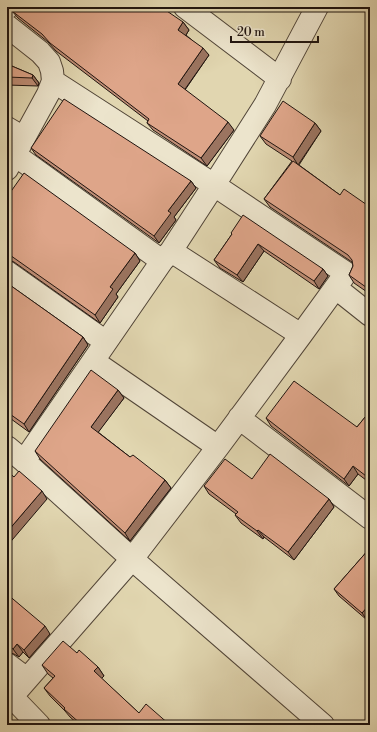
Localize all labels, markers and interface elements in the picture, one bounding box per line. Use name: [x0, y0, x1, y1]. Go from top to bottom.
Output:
scale bar: [231, 18, 318, 44]
text: 20 m: [237, 25, 265, 40]

